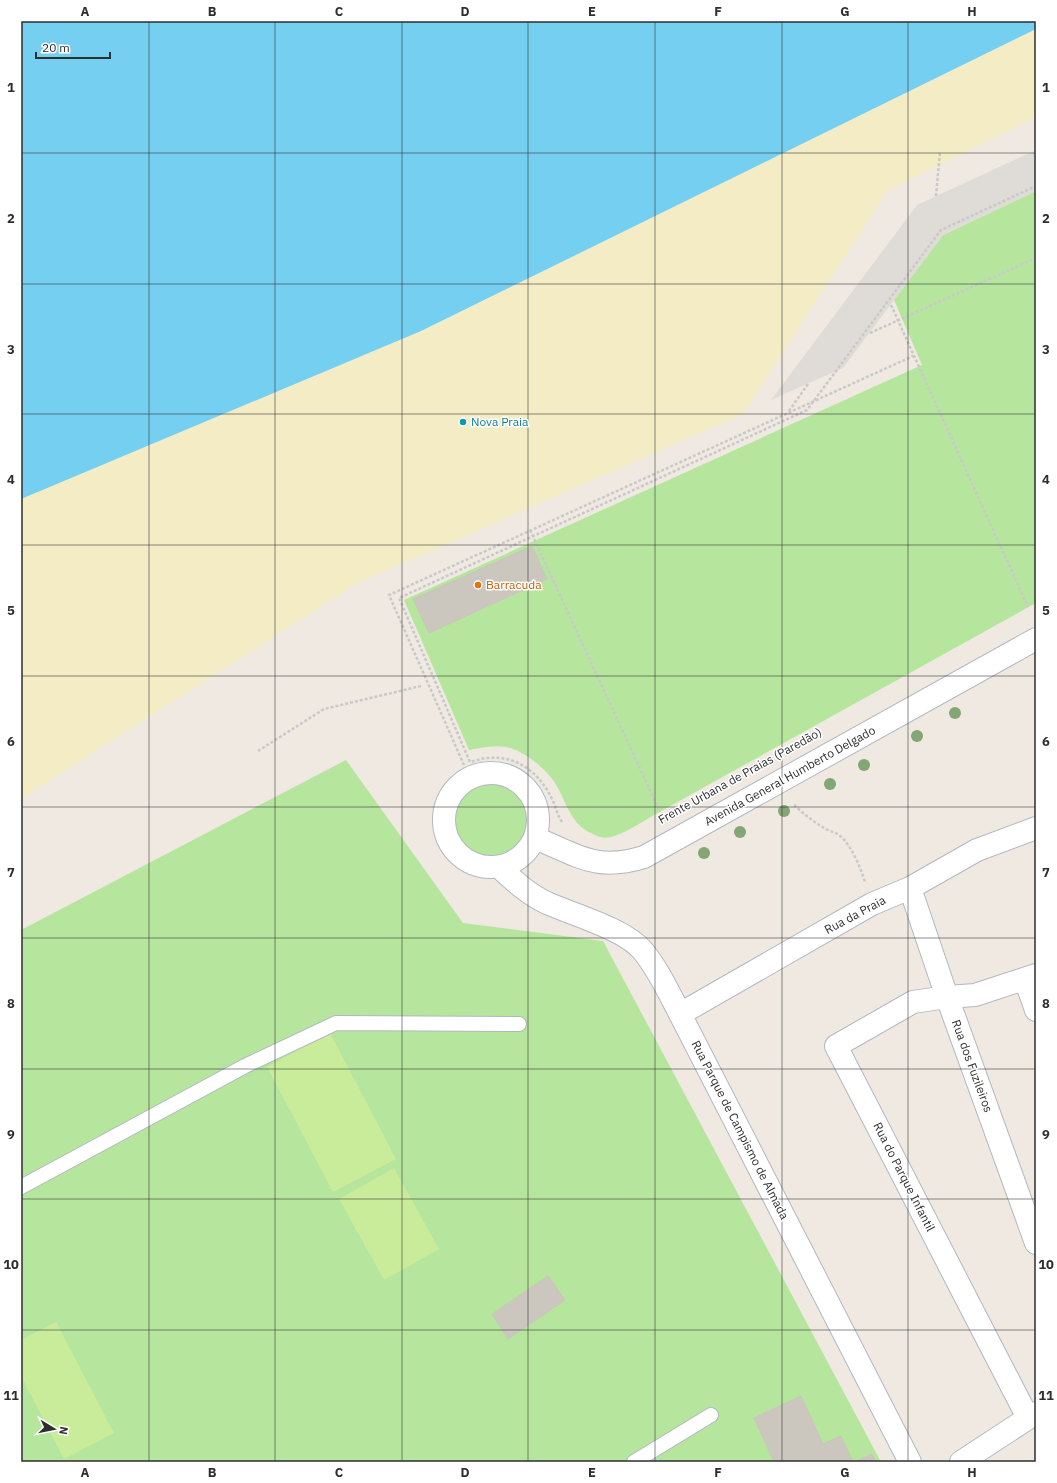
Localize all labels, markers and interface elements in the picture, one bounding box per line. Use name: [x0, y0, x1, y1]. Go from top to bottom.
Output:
text: A: [81, 3, 90, 20]
text: B: [208, 3, 217, 20]
text: C: [335, 3, 344, 20]
text: D: [460, 3, 470, 20]
text: E: [588, 3, 596, 20]
text: F: [714, 3, 722, 20]
text: G: [840, 3, 850, 20]
text: H: [967, 3, 977, 20]
scale bar: [36, 34, 110, 60]
text: 20 m: [42, 40, 70, 55]
text: 1: [7, 79, 15, 96]
text: 1: [1042, 79, 1050, 96]
text: 2: [7, 210, 15, 227]
text: 2: [1042, 210, 1050, 227]
text: 3: [7, 341, 15, 358]
text: 3: [1042, 341, 1050, 358]
place label: Nova Praia: [471, 414, 529, 429]
marker: Nova Praia: [458, 417, 468, 427]
text: 4: [7, 471, 15, 488]
text: 4: [1042, 471, 1050, 488]
place label: Barracuda: [486, 577, 542, 592]
marker: Barracuda: [473, 580, 483, 590]
text: 5: [7, 602, 15, 619]
text: 5: [1042, 602, 1050, 619]
street label: Avenida General Humberto Delgado: [702, 722, 878, 829]
street label: Frente Urbana de Praias (Paredão): [655, 724, 824, 827]
text: 6: [7, 733, 15, 750]
text: 6: [1042, 733, 1050, 750]
text: 7: [7, 864, 15, 881]
text: 7: [1042, 864, 1050, 881]
street label: Rua da Praia: [822, 892, 889, 937]
text: 8: [7, 995, 15, 1012]
text: 8: [1042, 995, 1050, 1012]
street label: Rua dos Fuzileiros: [949, 1017, 996, 1114]
street label: Rua Parque de Campismo de Almada: [689, 1038, 793, 1222]
street label: Rua do Parque Infantil: [870, 1120, 938, 1234]
text: 9: [7, 1126, 15, 1143]
text: 9: [1042, 1126, 1050, 1143]
text: 10: [3, 1256, 19, 1273]
text: 10: [1038, 1256, 1054, 1273]
text: 11: [3, 1387, 19, 1404]
text: 11: [1038, 1387, 1054, 1404]
north arrow: [34, 1409, 74, 1449]
text: N: [56, 1426, 71, 1436]
text: A: [81, 1464, 90, 1481]
text: B: [208, 1464, 217, 1481]
text: C: [335, 1464, 344, 1481]
text: D: [460, 1464, 470, 1481]
text: E: [588, 1464, 596, 1481]
text: F: [714, 1464, 722, 1481]
text: G: [840, 1464, 850, 1481]
text: H: [967, 1464, 977, 1481]

